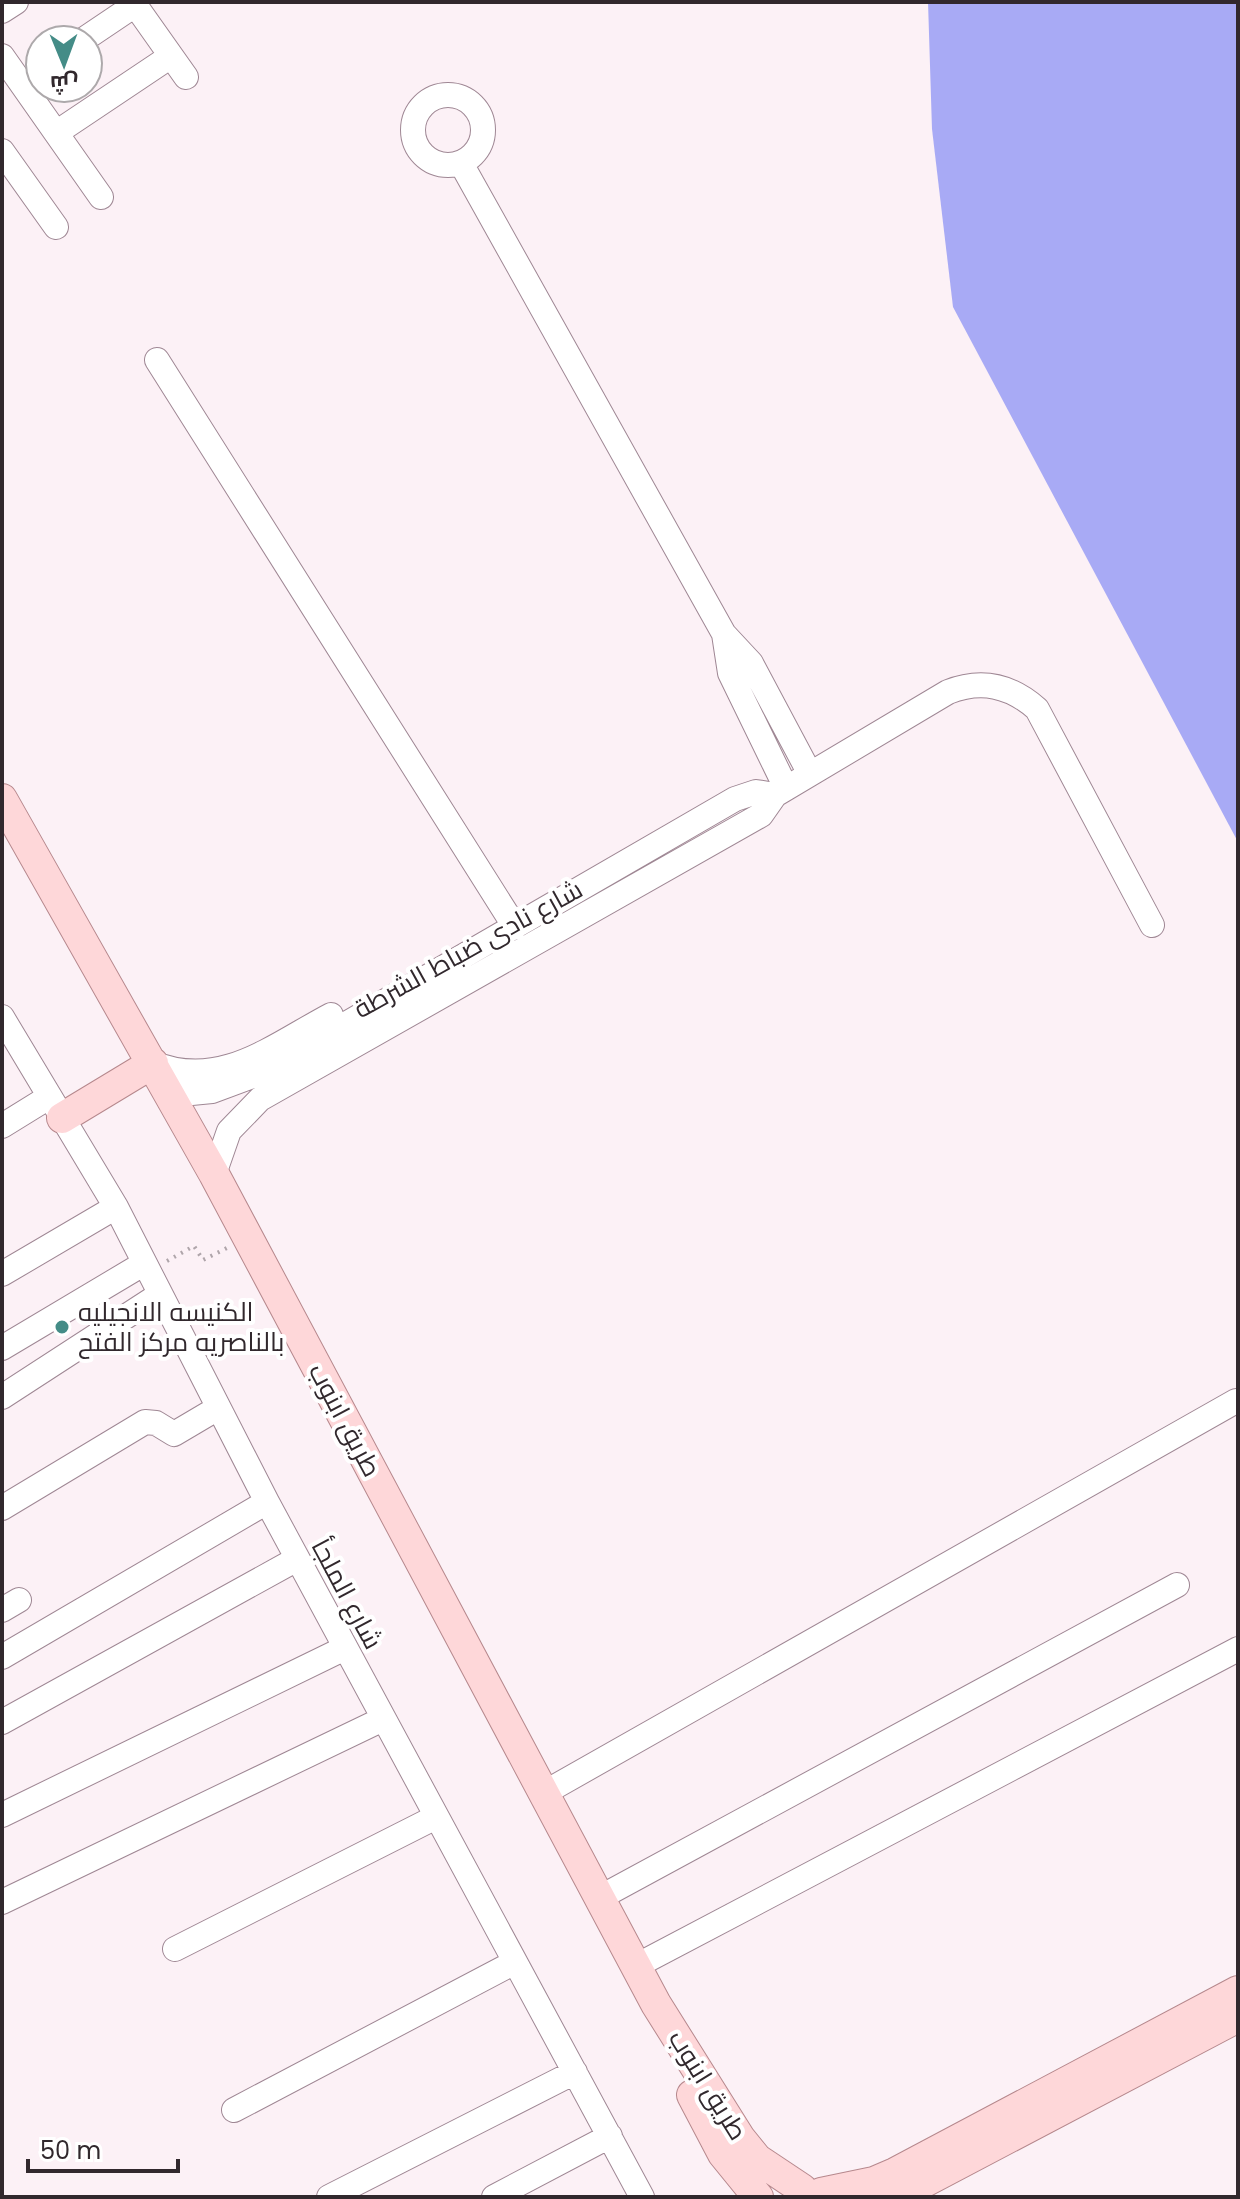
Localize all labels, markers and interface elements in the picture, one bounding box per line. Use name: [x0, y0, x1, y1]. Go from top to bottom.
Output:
north arrow: [24, 24, 104, 104]
text: ش: [50, 68, 79, 99]
street label: شارع نادى ضباط الشرطة: [347, 871, 589, 1027]
place label: الكنيسه الانجيليه بالناصريه مركز الفتح: [78, 1294, 285, 1360]
marker: الكنيسه الانجيليه بالناصريه مركز الفتح: [53, 1318, 71, 1336]
street label: طريق ابنوب: [300, 1357, 390, 1483]
street label: شارع الملجأ: [303, 1532, 391, 1656]
street label: طريق ابنوب: [660, 2023, 756, 2147]
scale bar: [28, 2123, 178, 2173]
text: 50 m: [40, 2134, 101, 2167]

